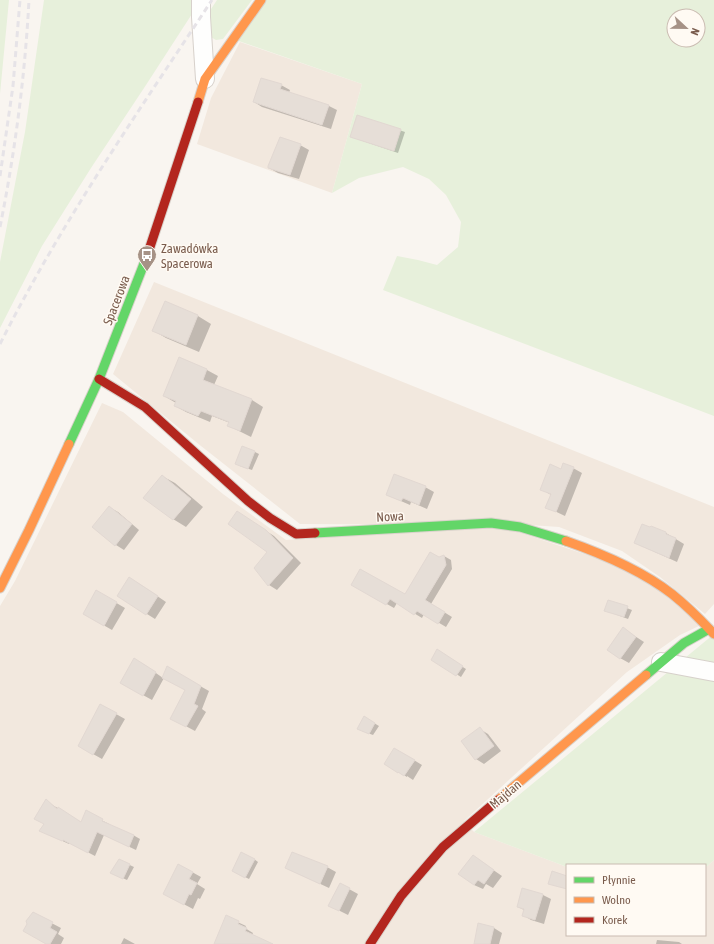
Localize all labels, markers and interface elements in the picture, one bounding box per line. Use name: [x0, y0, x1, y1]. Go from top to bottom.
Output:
north arrow: [666, 8, 706, 48]
text: N: [688, 26, 702, 37]
place label: Zawadówka Spacerowa: [161, 241, 218, 271]
bus stop icon: Zawadówka Spacerowa: [136, 244, 158, 272]
street label: Spacerowa: [100, 273, 133, 327]
street label: Nowa: [376, 508, 404, 525]
street label: Majdan: [487, 777, 524, 812]
legend: [566, 864, 706, 936]
text: Płynnie: [602, 873, 636, 887]
text: Wolno: [602, 893, 631, 907]
text: Korek: [602, 913, 628, 927]

